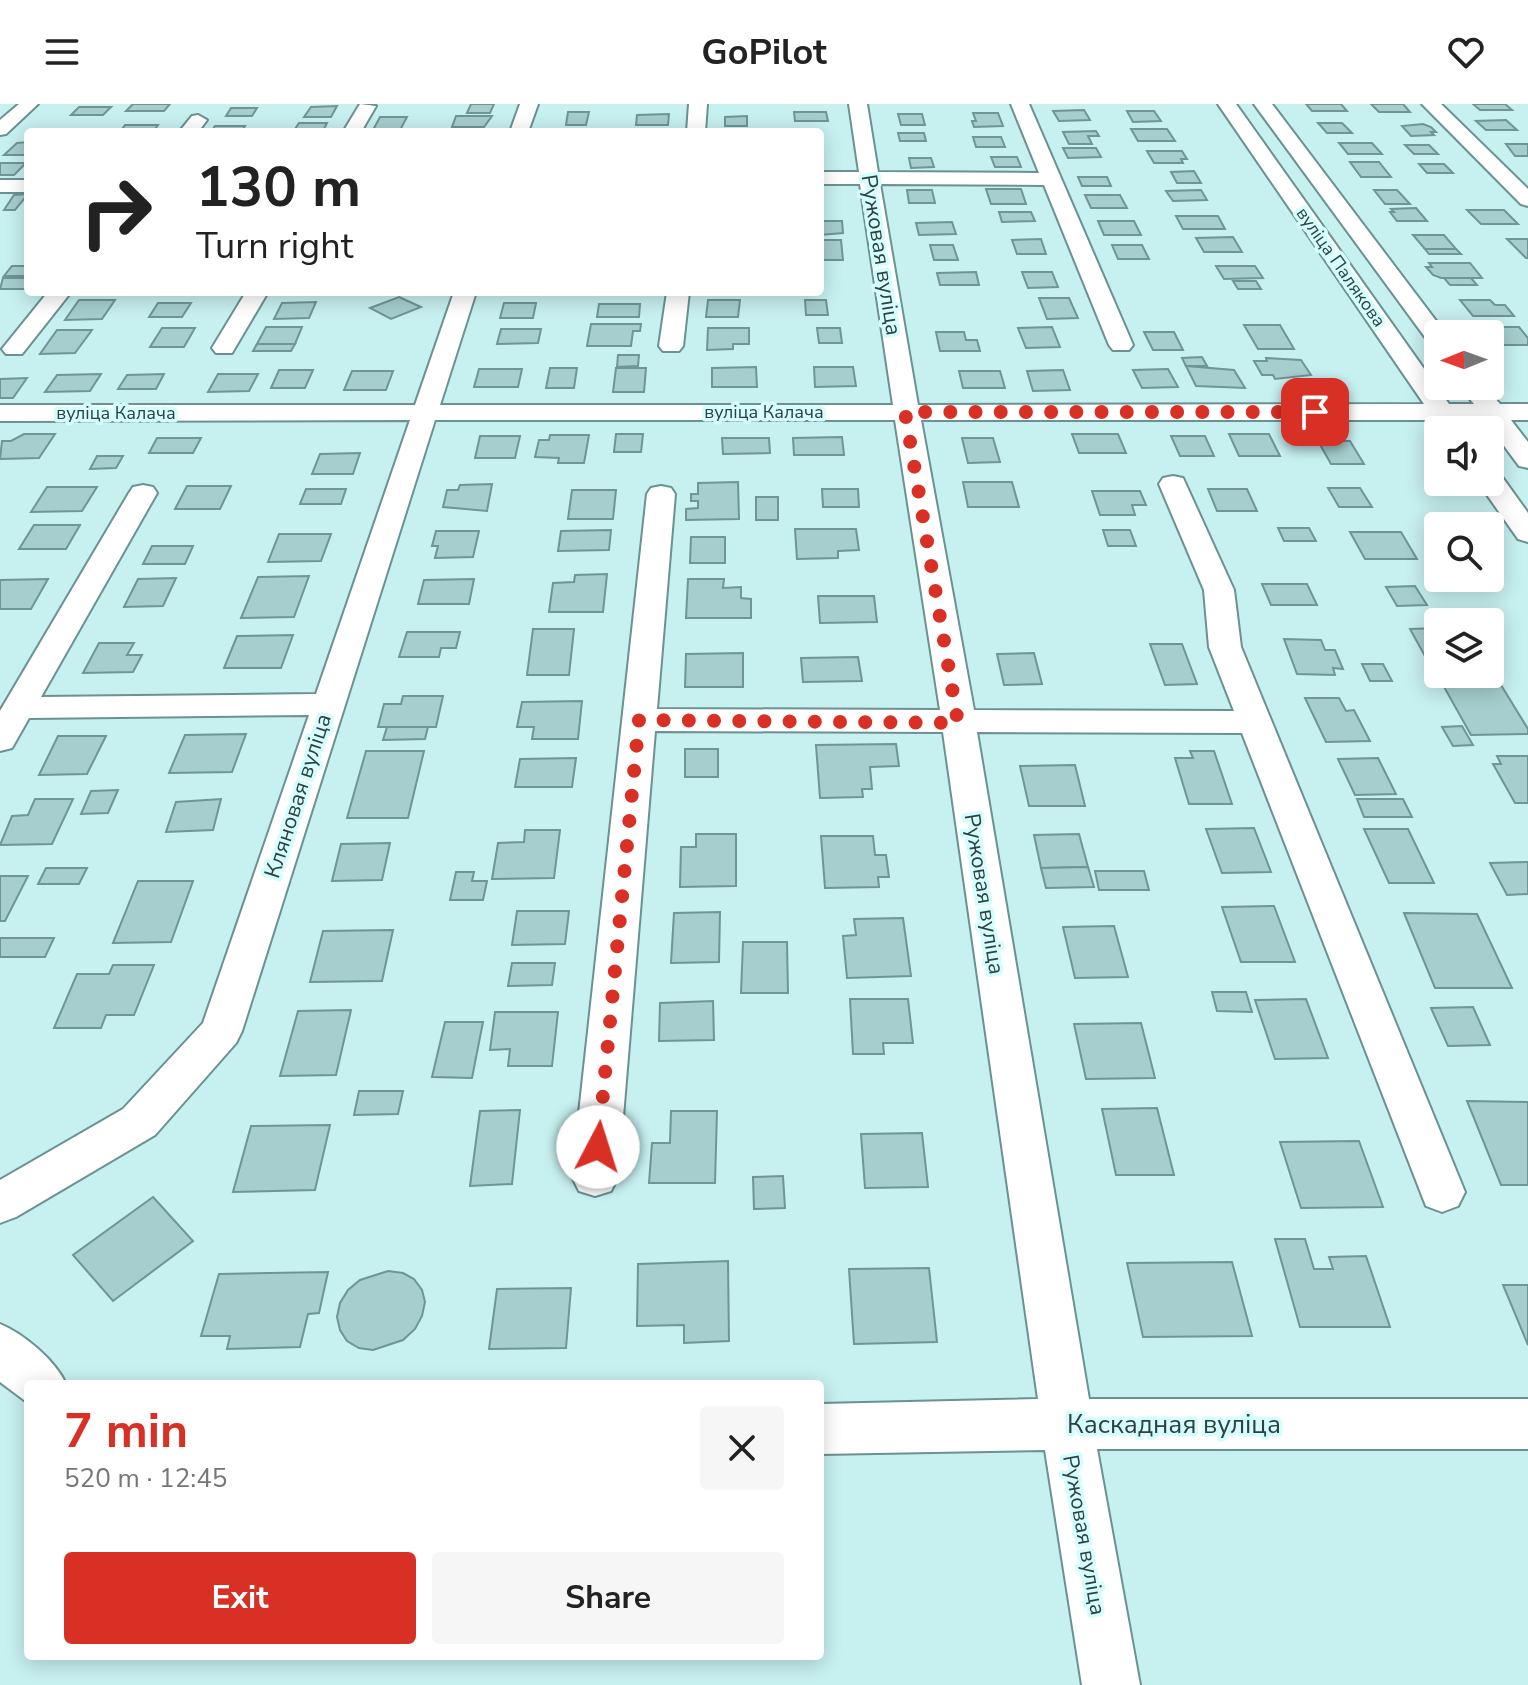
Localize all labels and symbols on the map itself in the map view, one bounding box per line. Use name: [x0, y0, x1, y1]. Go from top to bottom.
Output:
street label: Ружовая вуліца: [853, 172, 909, 338]
street label: вуліца Палякова: [1291, 202, 1391, 332]
north arrow: [1424, 320, 1504, 400]
pin: [1281, 378, 1349, 446]
street label: вуліца Калача: [704, 400, 824, 424]
street label: вуліца Калача: [56, 401, 176, 425]
street label: Кляновая вуліца: [257, 710, 339, 882]
street label: Ружовая вуліца: [956, 811, 1012, 977]
position arrow: [556, 1105, 640, 1189]
street label: Каскадная вуліца: [1067, 1407, 1281, 1442]
street label: Ружовая вуліца: [1055, 1452, 1113, 1618]

